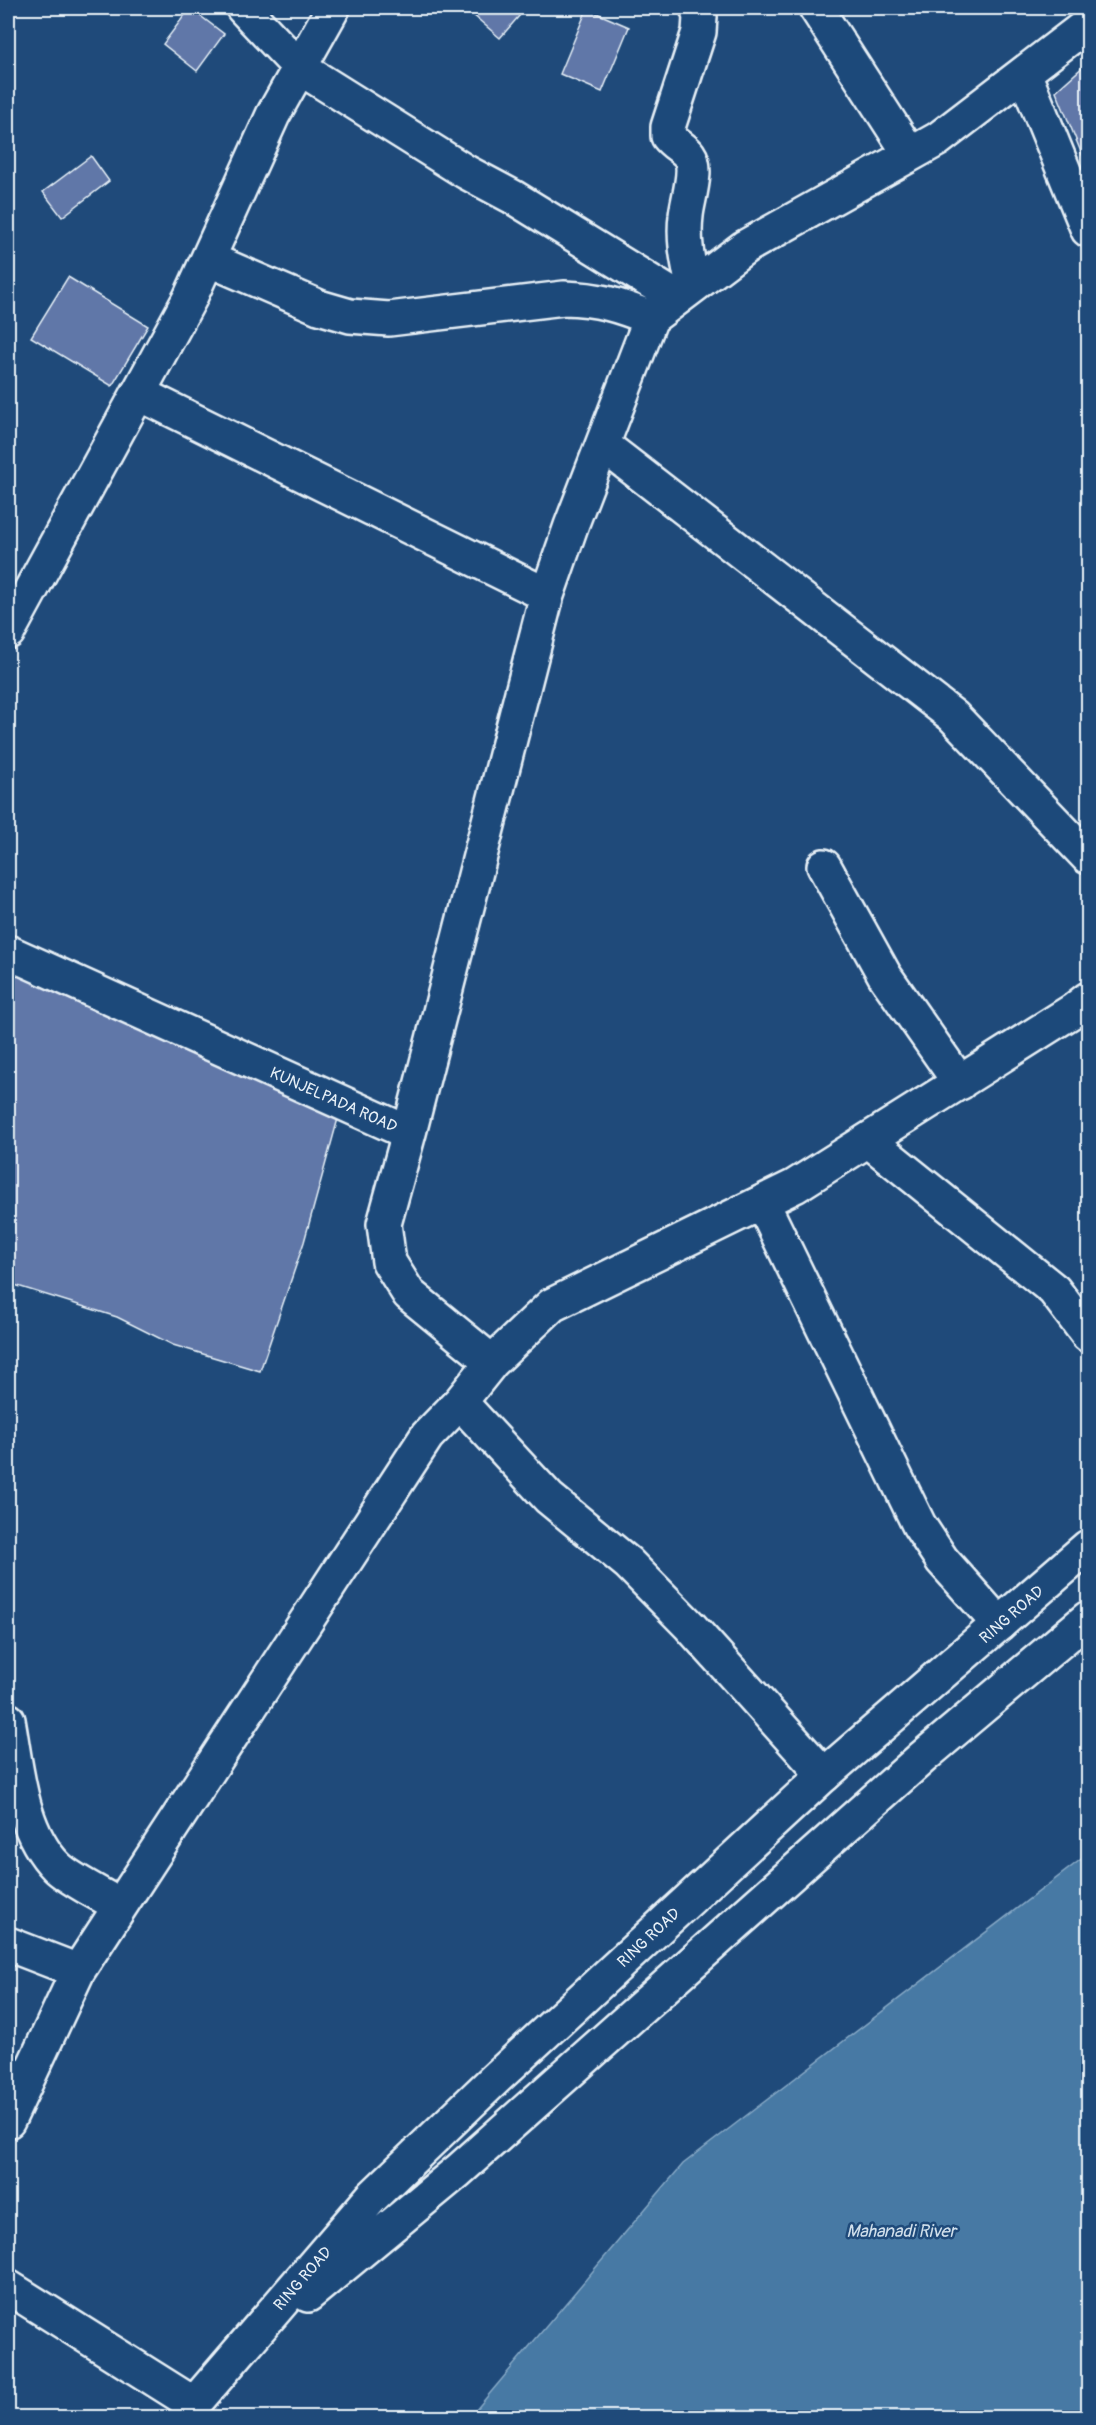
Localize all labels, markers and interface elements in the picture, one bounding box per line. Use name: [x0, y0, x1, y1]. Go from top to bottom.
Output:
street label: KUNJELPADA ROAD: [267, 1063, 400, 1137]
street label: RING ROAD: [975, 1581, 1048, 1648]
street label: RING ROAD: [613, 1904, 684, 1972]
water label: Mahanadi River: [846, 2220, 958, 2243]
street label: RING ROAD: [269, 2242, 336, 2315]

